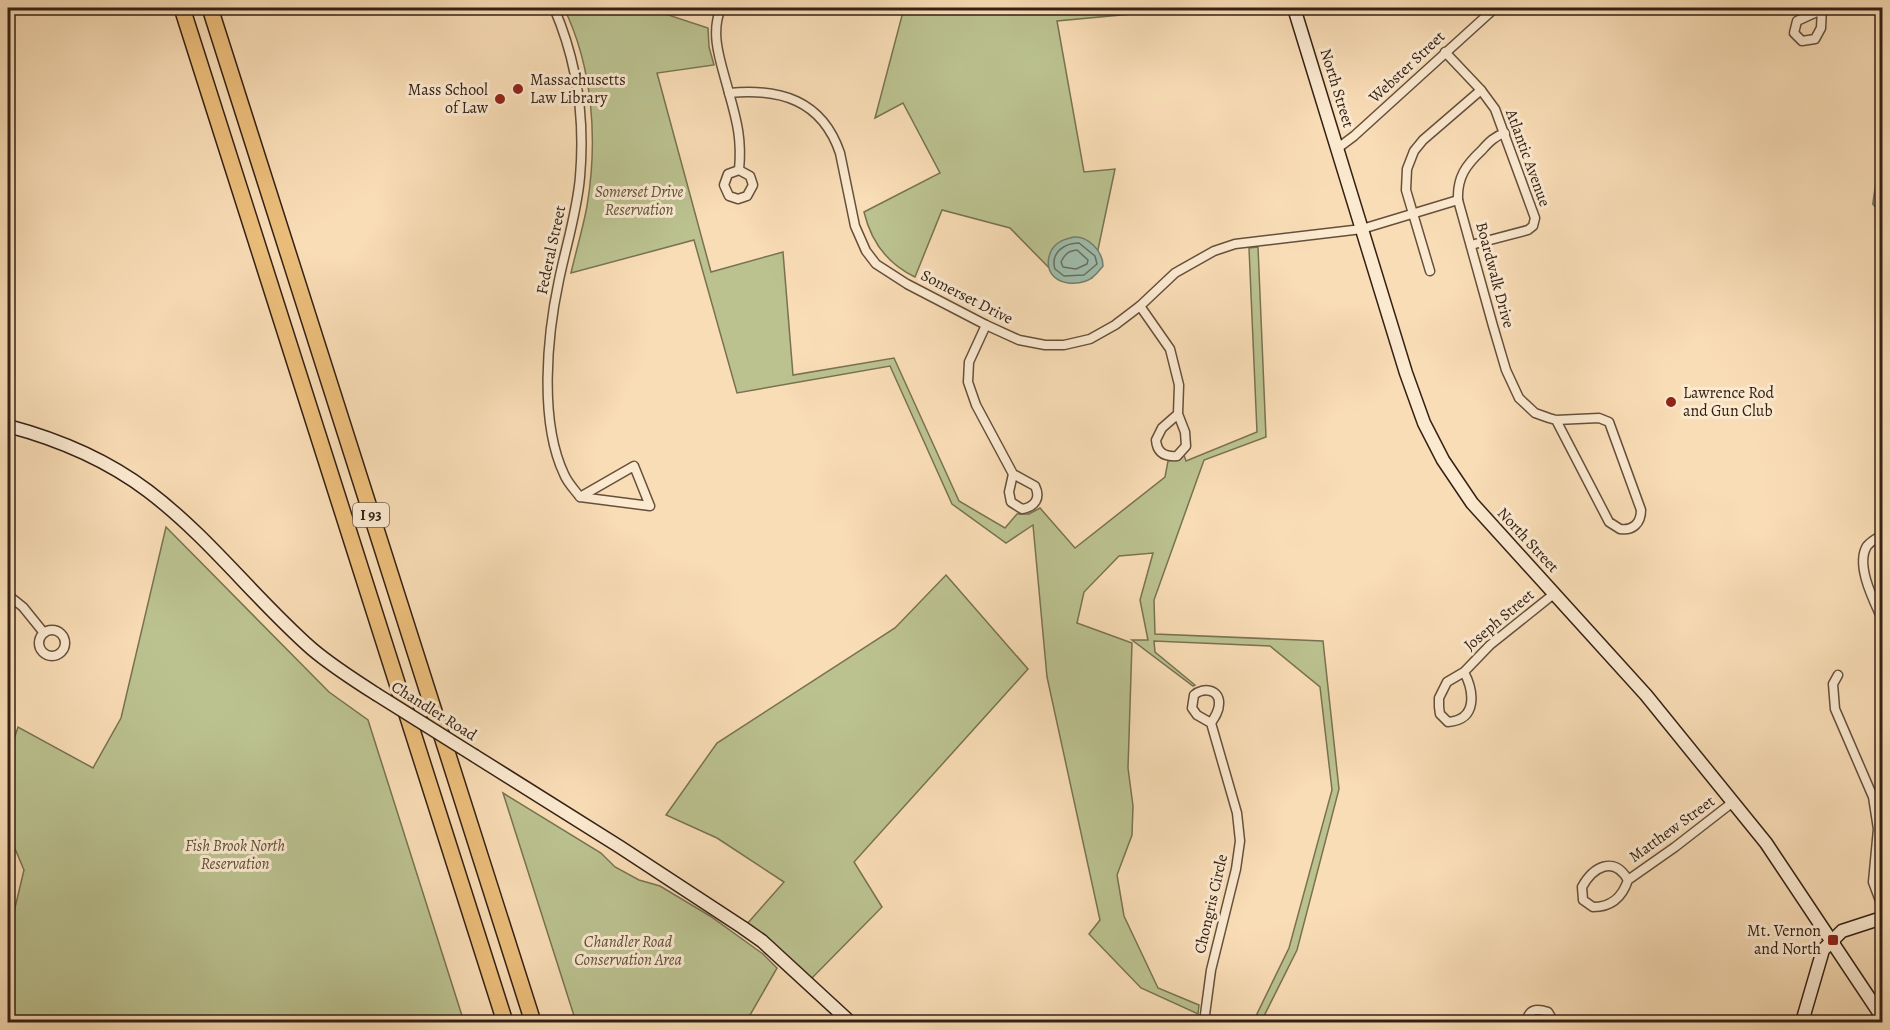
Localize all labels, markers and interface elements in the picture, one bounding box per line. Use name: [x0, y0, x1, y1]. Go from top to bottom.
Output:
street label: Webster Street: [1363, 26, 1450, 109]
street label: North Street: [1315, 46, 1359, 130]
place label: Massachusetts Law Library: [530, 69, 626, 109]
place label: Mass School of Law: [408, 79, 489, 119]
marker: Massachusetts Law Library: [511, 82, 525, 96]
marker: Mass School of Law: [493, 92, 507, 106]
street label: Atlantic Avenue: [1500, 105, 1556, 210]
park label: Somerset Drive Reservation: [595, 181, 684, 221]
street label: Federal Street: [531, 204, 571, 296]
street label: Boardwalk Drive: [1470, 220, 1520, 330]
street label: Somerset Drive: [917, 264, 1017, 330]
place label: Lawrence Rod and Gun Club: [1683, 382, 1775, 422]
marker: Lawrence Rod and Gun Club: [1664, 395, 1678, 409]
road number: I 93: [353, 503, 389, 527]
street label: North Street: [1492, 503, 1564, 577]
street label: Joseph Street: [1459, 584, 1539, 656]
street label: Chandler Road: [387, 676, 481, 746]
street label: Matthew Street: [1625, 790, 1719, 868]
park label: Fish Brook North Reservation: [185, 835, 285, 875]
street label: Chongris Circle: [1189, 852, 1233, 956]
place label: Mt. Vernon and North: [1747, 920, 1821, 960]
park label: Chandler Road Conservation Area: [574, 931, 682, 971]
marker: Mt. Vernon and North: [1826, 933, 1840, 947]

